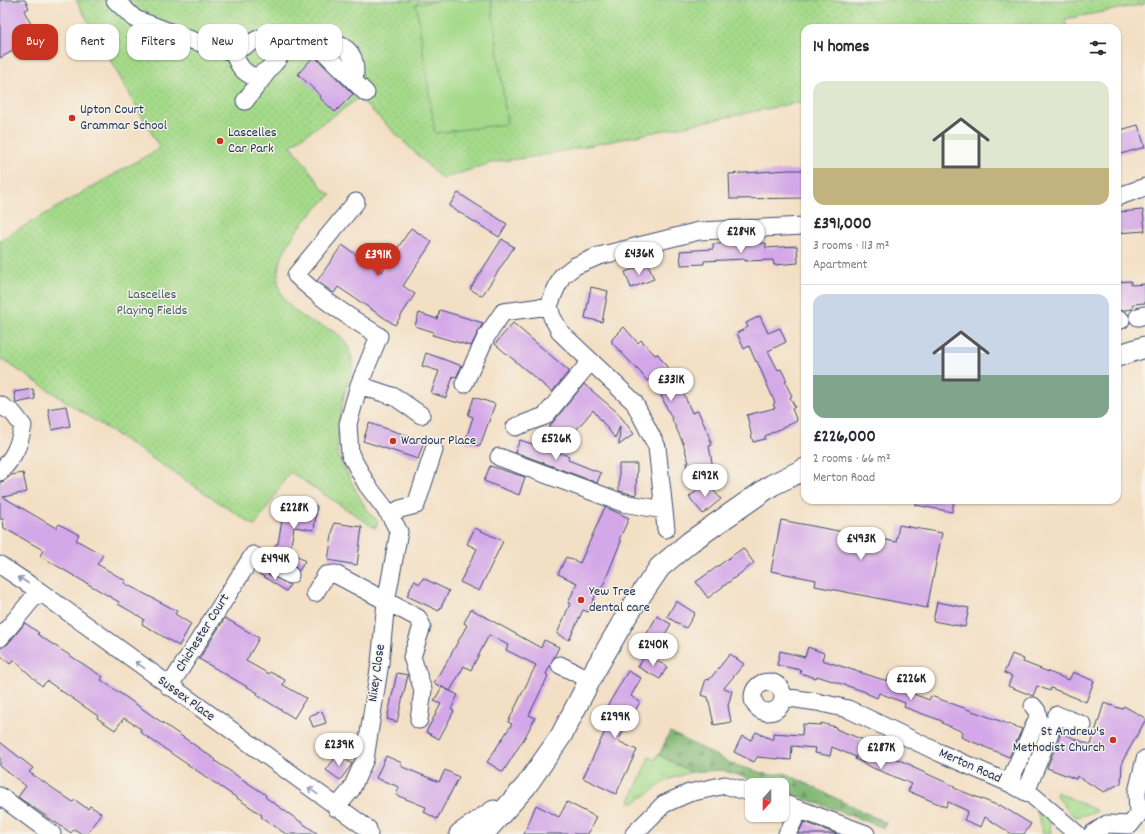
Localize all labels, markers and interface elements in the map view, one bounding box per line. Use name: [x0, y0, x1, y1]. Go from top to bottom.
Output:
chip: Buy: [12, 24, 58, 60]
chip: Rent: [66, 24, 119, 60]
chip: Filters: [127, 24, 190, 60]
chip: New: [198, 24, 248, 60]
chip: Apartment: [256, 24, 342, 60]
text: 14 homes: [813, 36, 869, 60]
icon: filters: [1087, 37, 1109, 59]
place label: Upton Court Grammar School: [80, 100, 168, 136]
icon: home: [925, 107, 997, 179]
marker: Upton Court Grammar School: [67, 113, 77, 123]
place label: Lascelles Car Park: [228, 123, 277, 159]
marker: Lascelles Car Park: [215, 136, 225, 146]
text: £391,000: [813, 213, 872, 237]
pin: £284K: [713, 220, 769, 254]
text: £284K: [727, 223, 755, 242]
text: 3 rooms · 113 m²: [813, 237, 890, 256]
pin: £436K: [611, 242, 667, 276]
pin: £391K: [350, 243, 406, 277]
text: £436K: [624, 245, 654, 264]
text: £391K: [364, 246, 392, 265]
text: Apartment: [813, 256, 867, 275]
park label: Lascelles Playing Fields: [116, 285, 188, 321]
icon: home: [925, 320, 997, 392]
pin: £331K: [643, 368, 699, 402]
text: £331K: [658, 371, 684, 390]
text: £226,000: [813, 426, 876, 450]
pin: £526K: [528, 427, 584, 461]
text: £526K: [541, 430, 571, 449]
place label: Wardour Place: [401, 431, 476, 451]
marker: Wardour Place: [388, 436, 398, 446]
text: 2 rooms · 66 m²: [813, 450, 891, 469]
pin: £192K: [677, 464, 733, 498]
text: £192K: [692, 467, 719, 486]
text: Merton Road: [813, 469, 875, 488]
pin: £228K: [266, 496, 322, 530]
text: £228K: [279, 499, 309, 518]
pin: £493K: [833, 527, 889, 561]
text: £493K: [846, 530, 876, 549]
pin: £494K: [247, 547, 303, 581]
text: £494K: [260, 550, 290, 569]
one-way arrow: [18, 576, 29, 584]
place label: Yew Tree dental care: [589, 582, 650, 618]
street label: Chichester Court: [171, 590, 235, 676]
marker: Yew Tree dental care: [576, 595, 586, 605]
pin: £240K: [625, 633, 681, 667]
text: £240K: [638, 636, 668, 655]
street label: Nixey Close: [363, 643, 391, 703]
one-way arrow: [134, 661, 145, 669]
pin: £226K: [883, 667, 939, 701]
text: £226K: [896, 670, 926, 689]
street label: Sussex Place: [153, 671, 219, 727]
pin: £299K: [587, 705, 643, 739]
text: £299K: [600, 708, 630, 727]
place label: St Andrew's Methodist Church: [1013, 722, 1105, 758]
pin: £239K: [311, 733, 367, 767]
marker: St Andrew's Methodist Church: [1108, 735, 1118, 745]
text: £239K: [324, 736, 354, 755]
pin: £287K: [853, 736, 909, 770]
text: £287K: [867, 739, 895, 758]
street label: Merton Road: [935, 743, 1005, 789]
north arrow: [745, 778, 789, 822]
map controls: [745, 778, 789, 822]
one-way arrow: [307, 787, 318, 795]

